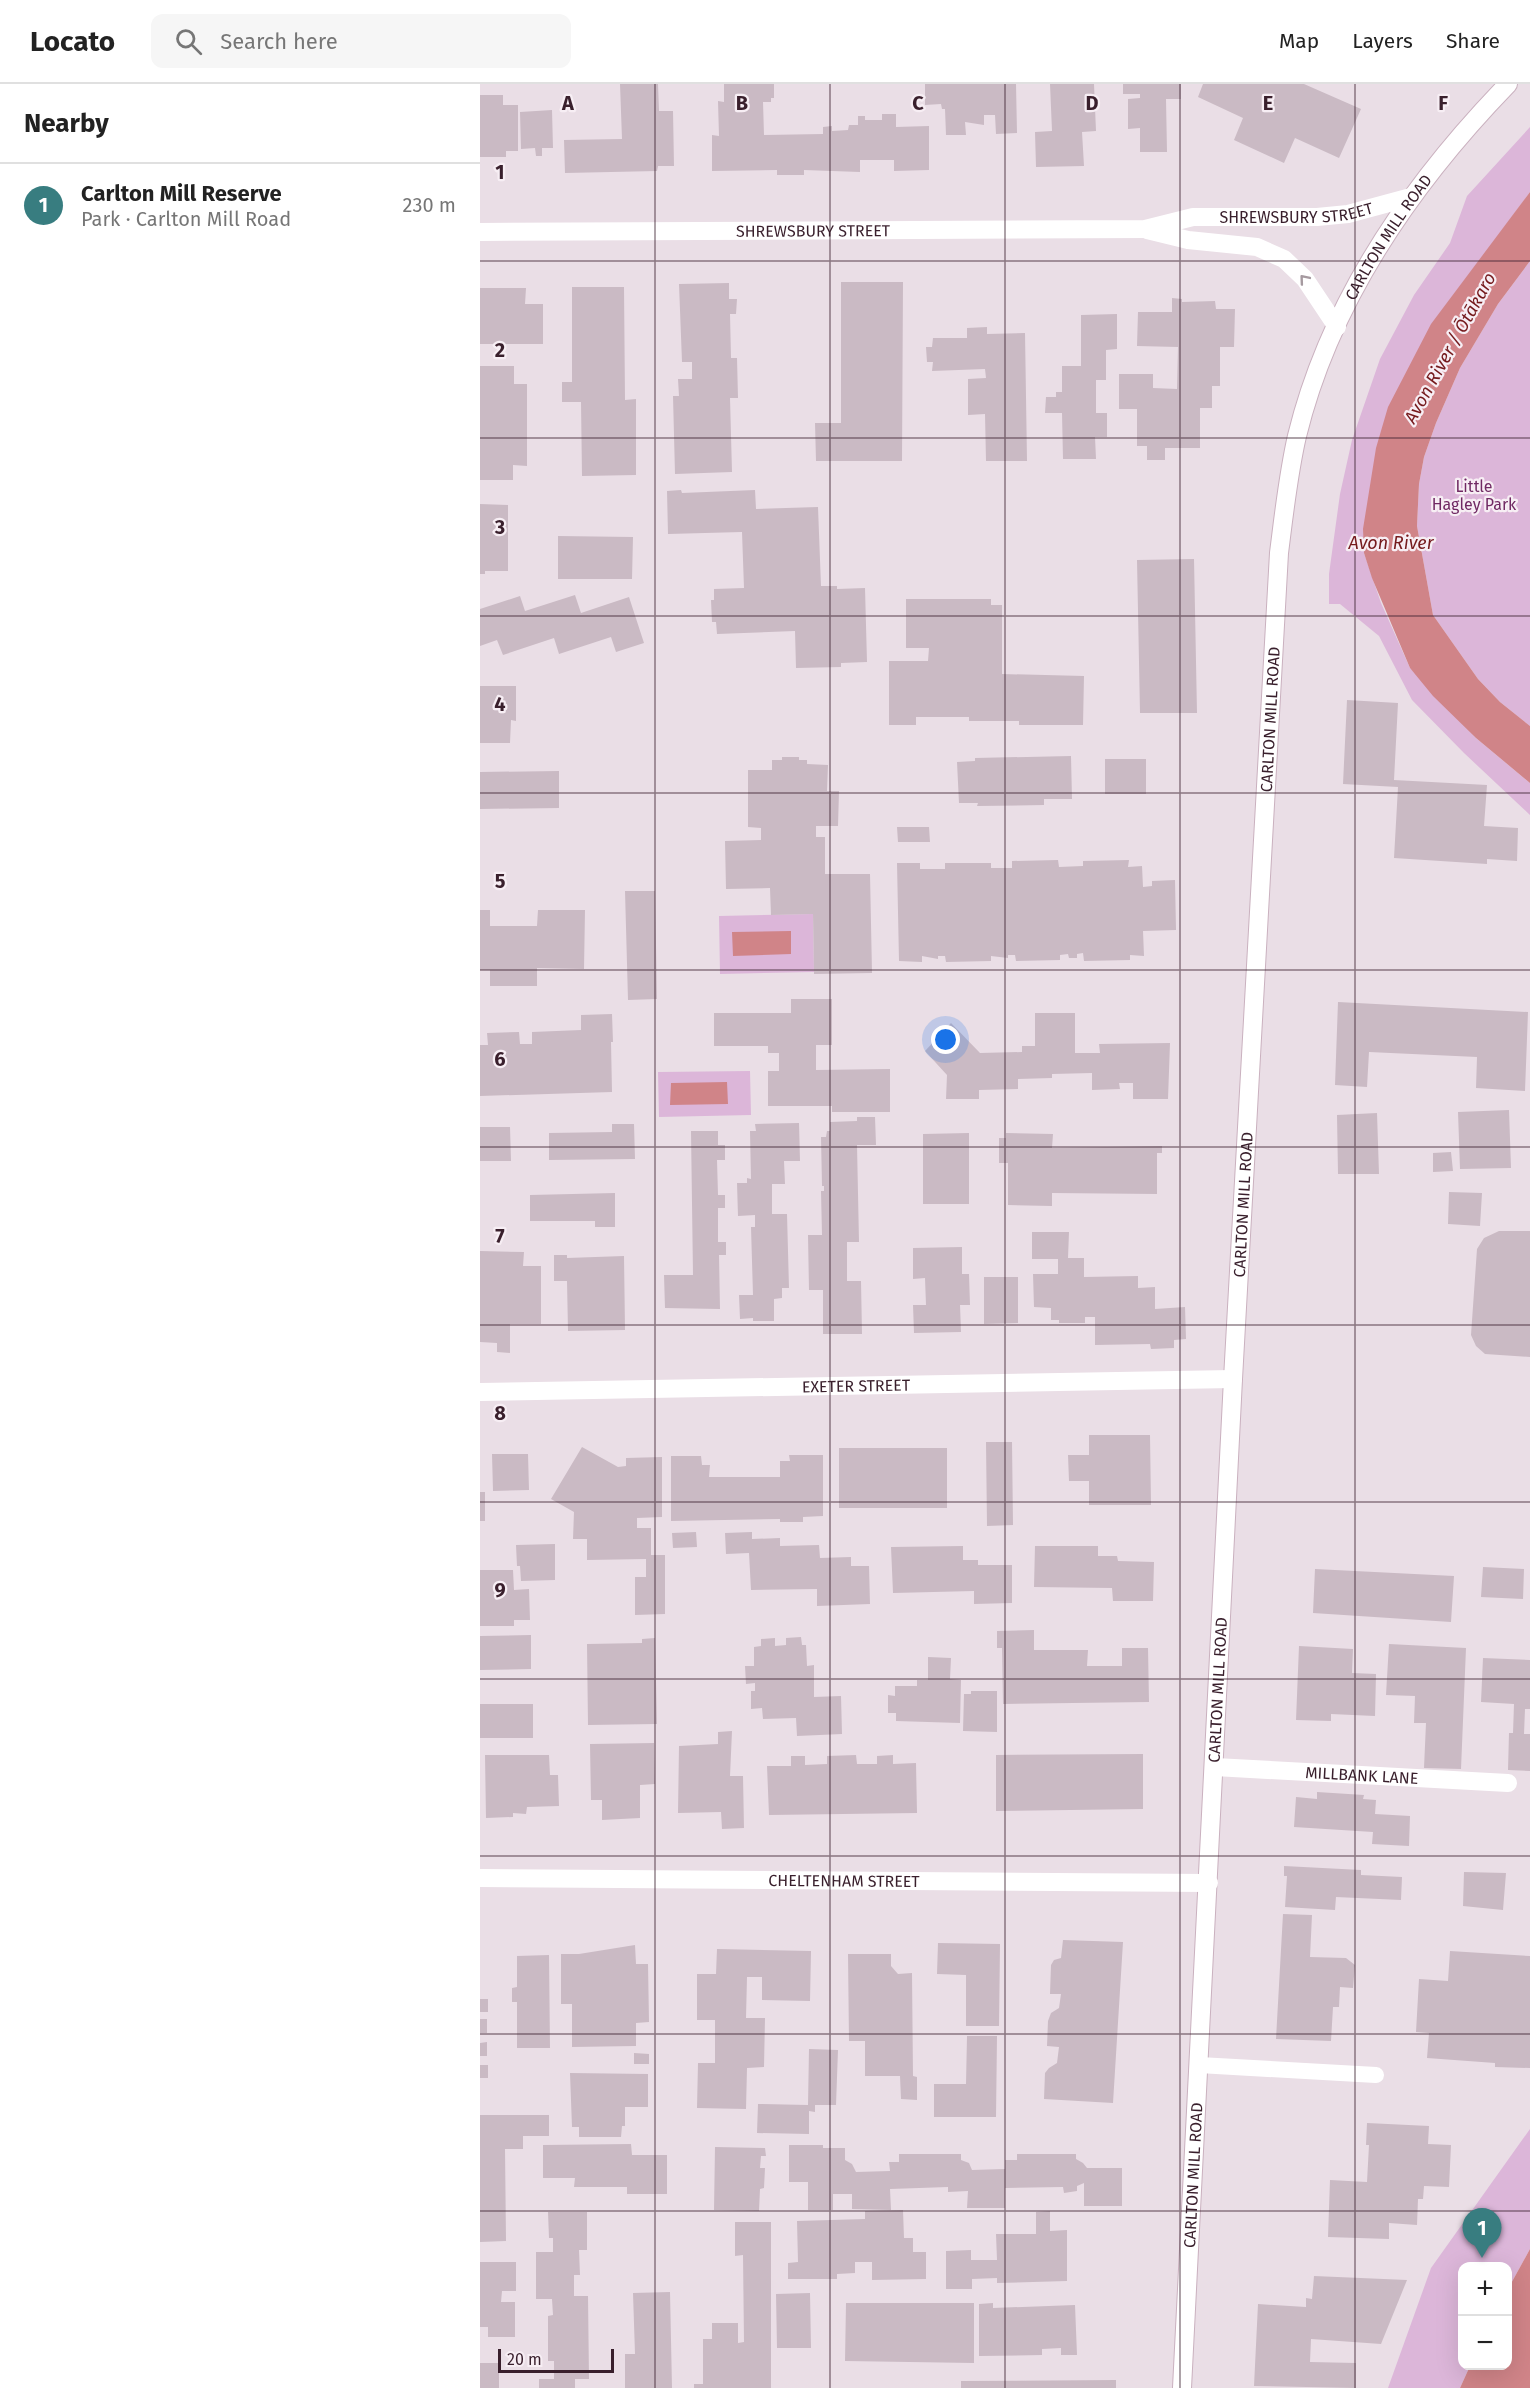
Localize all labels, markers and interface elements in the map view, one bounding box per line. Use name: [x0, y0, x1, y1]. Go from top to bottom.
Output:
search box: [151, 14, 571, 68]
text: Locato: [30, 25, 115, 58]
icon: search: [172, 25, 205, 58]
text: Search here: [220, 28, 338, 55]
text: Map: [1279, 28, 1319, 54]
text: Layers: [1352, 28, 1413, 54]
text: Share: [1446, 28, 1500, 54]
text: A: [561, 91, 575, 115]
text: B: [736, 91, 748, 115]
text: C: [912, 91, 924, 115]
text: D: [1085, 91, 1099, 115]
text: E: [1263, 91, 1273, 115]
text: F: [1438, 91, 1448, 115]
text: Nearby: [24, 108, 109, 139]
text: 1: [495, 160, 505, 184]
street label: CARLTON MILL ROAD: [1341, 171, 1435, 303]
text: Carlton Mill Reserve: [81, 180, 282, 207]
text: 1: [39, 193, 48, 217]
text: 230 m: [403, 193, 456, 217]
street label: SHREWSBURY STREET: [1219, 198, 1376, 227]
text: Park · Carlton Mill Road: [81, 207, 291, 231]
street label: SHREWSBURY STREET: [736, 221, 891, 240]
water label: Avon River / Ōtākaro: [1399, 269, 1501, 428]
one-way arrow: [1300, 275, 1311, 286]
text: 2: [495, 338, 505, 362]
park label: Little Hagley Park: [1432, 477, 1517, 514]
text: 3: [494, 515, 505, 539]
water label: Avon River: [1347, 532, 1435, 554]
street label: CARLTON MILL ROAD: [1256, 646, 1283, 793]
text: 4: [494, 692, 506, 716]
text: 5: [495, 869, 506, 893]
your location: [931, 1025, 960, 1054]
text: 6: [494, 1047, 506, 1071]
street label: CARLTON MILL ROAD: [1229, 1131, 1256, 1278]
text: 7: [495, 1224, 505, 1248]
street label: EXETER STREET: [802, 1375, 911, 1396]
text: 8: [494, 1401, 506, 1425]
text: 9: [494, 1578, 506, 1602]
street label: CARLTON MILL ROAD: [1204, 1617, 1230, 1763]
street label: MILLBANK LANE: [1305, 1762, 1419, 1788]
street label: CHELTENHAM STREET: [768, 1870, 920, 1891]
street label: CARLTON MILL ROAD: [1180, 2102, 1206, 2249]
pin: 1: [1462, 2208, 1502, 2258]
map controls: [1458, 2262, 1512, 2370]
button: +: [1458, 2262, 1512, 2316]
button: −: [1458, 2316, 1512, 2370]
scale bar: [498, 2346, 614, 2374]
text: 20 m: [507, 2350, 542, 2369]

